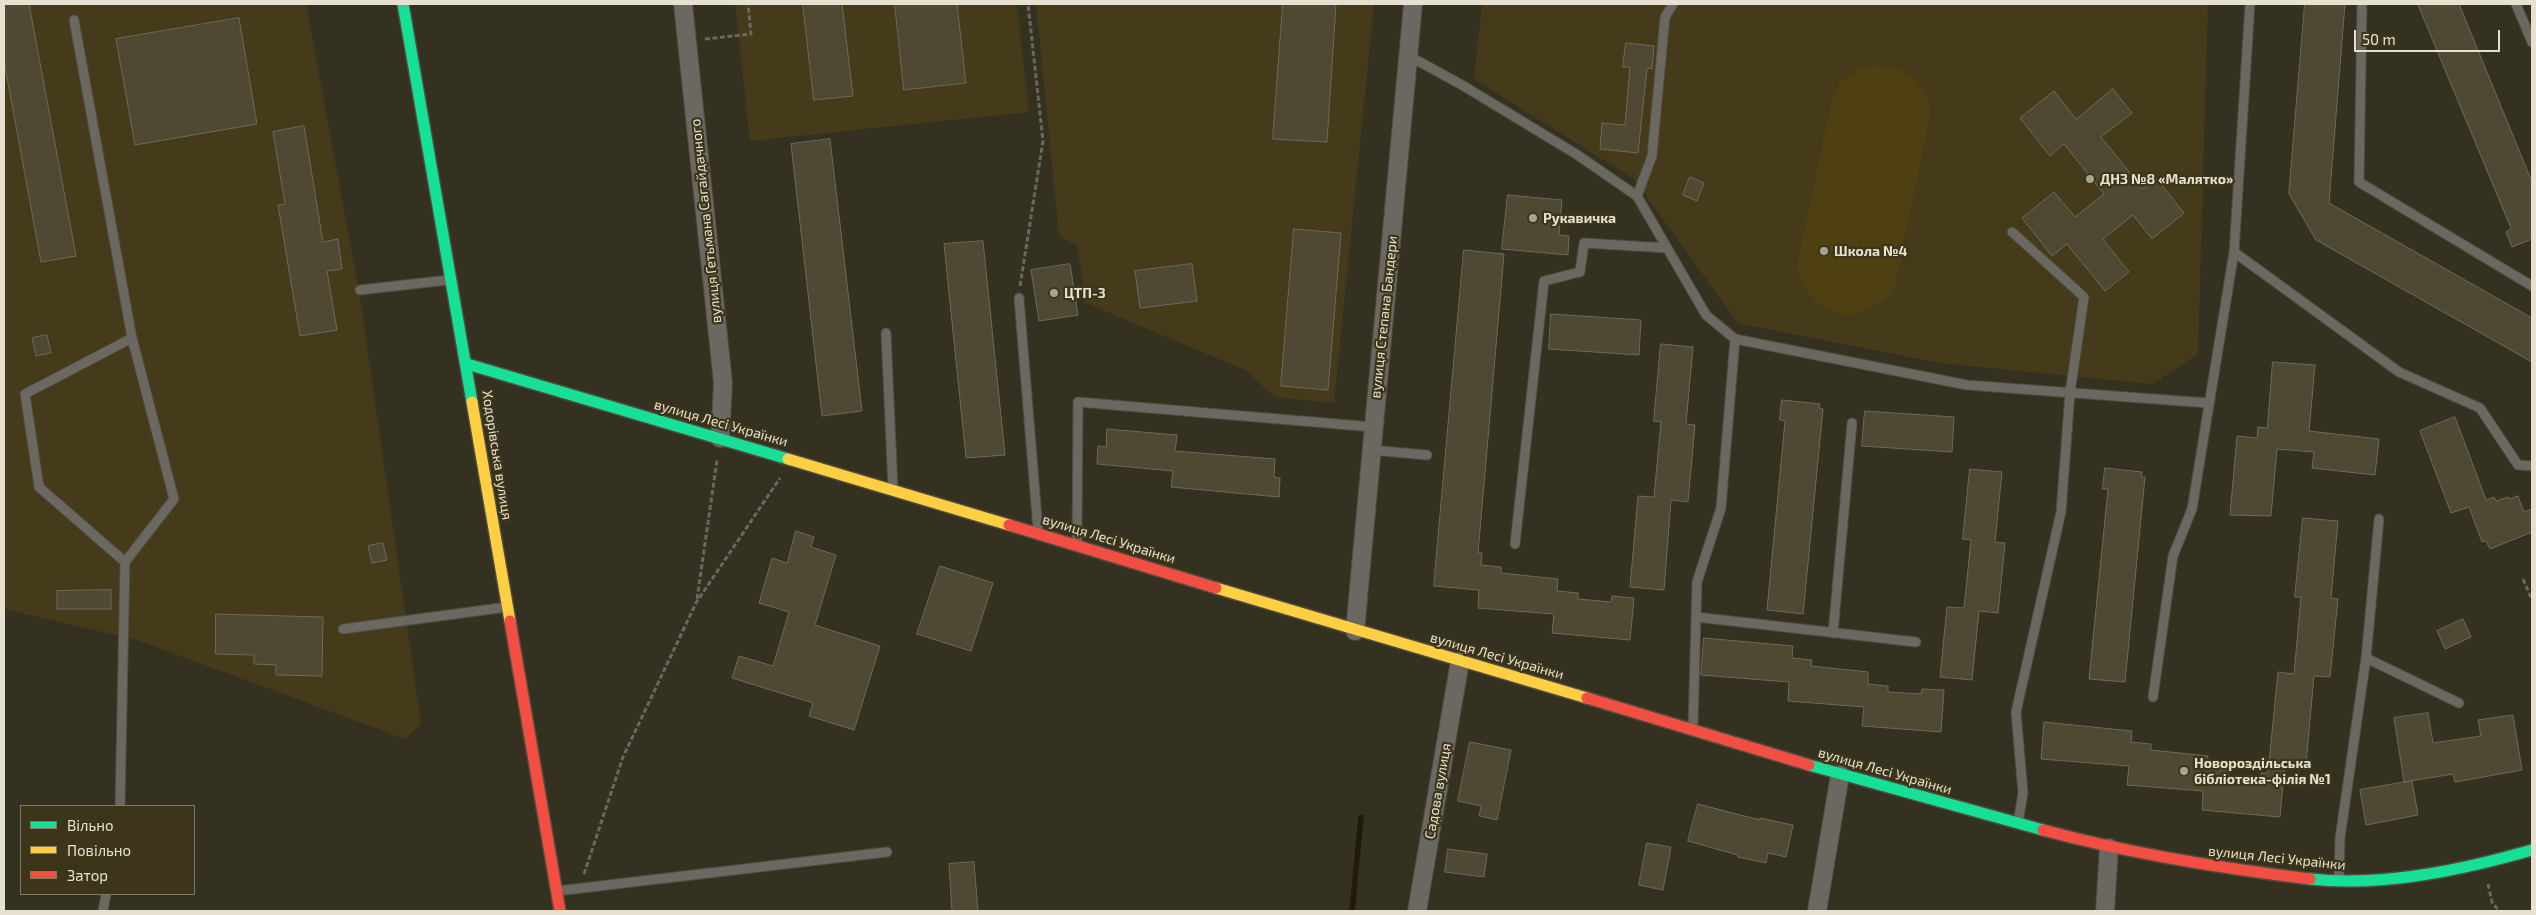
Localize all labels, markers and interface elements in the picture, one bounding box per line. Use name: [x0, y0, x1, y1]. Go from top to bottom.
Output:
scale bar: [2356, 20, 2502, 52]
text: 50 m: [2362, 30, 2396, 48]
street label: вулиця Гетьмана Сагайдачного: [687, 118, 725, 324]
place label: ДНЗ №8 «Малятко»: [2100, 171, 2233, 187]
marker: ДНЗ №8 «Малятко»: [2084, 173, 2096, 185]
place label: Рукавичка: [1543, 210, 1616, 226]
marker: Рукавичка: [1527, 212, 1539, 224]
street label: вулиця Степана Бандери: [1367, 235, 1401, 399]
place label: Школа №4: [1834, 243, 1907, 259]
marker: Школа №4: [1818, 245, 1830, 257]
place label: ЦТП-3: [1064, 285, 1106, 301]
marker: ЦТП-3: [1048, 287, 1060, 299]
street label: Ходорівська вулиця: [478, 389, 516, 521]
street label: вулиця Лесі Українки: [652, 396, 790, 450]
street label: вулиця Лесі Українки: [1040, 511, 1178, 567]
street label: вулиця Лесі Українки: [1428, 629, 1566, 683]
street label: Садова вулиця: [1421, 742, 1455, 840]
street label: вулиця Лесі Українки: [1816, 744, 1954, 798]
place label: Новороздільська бібліотека-філія №1: [2194, 755, 2331, 788]
marker: Новороздільська бібліотека-філія №1: [2178, 765, 2190, 777]
legend: [20, 805, 195, 895]
text: Вільно: [67, 816, 114, 834]
text: Повільно: [67, 841, 131, 859]
street label: вулиця Лесі Українки: [2207, 842, 2347, 874]
text: Затор: [67, 866, 108, 884]

